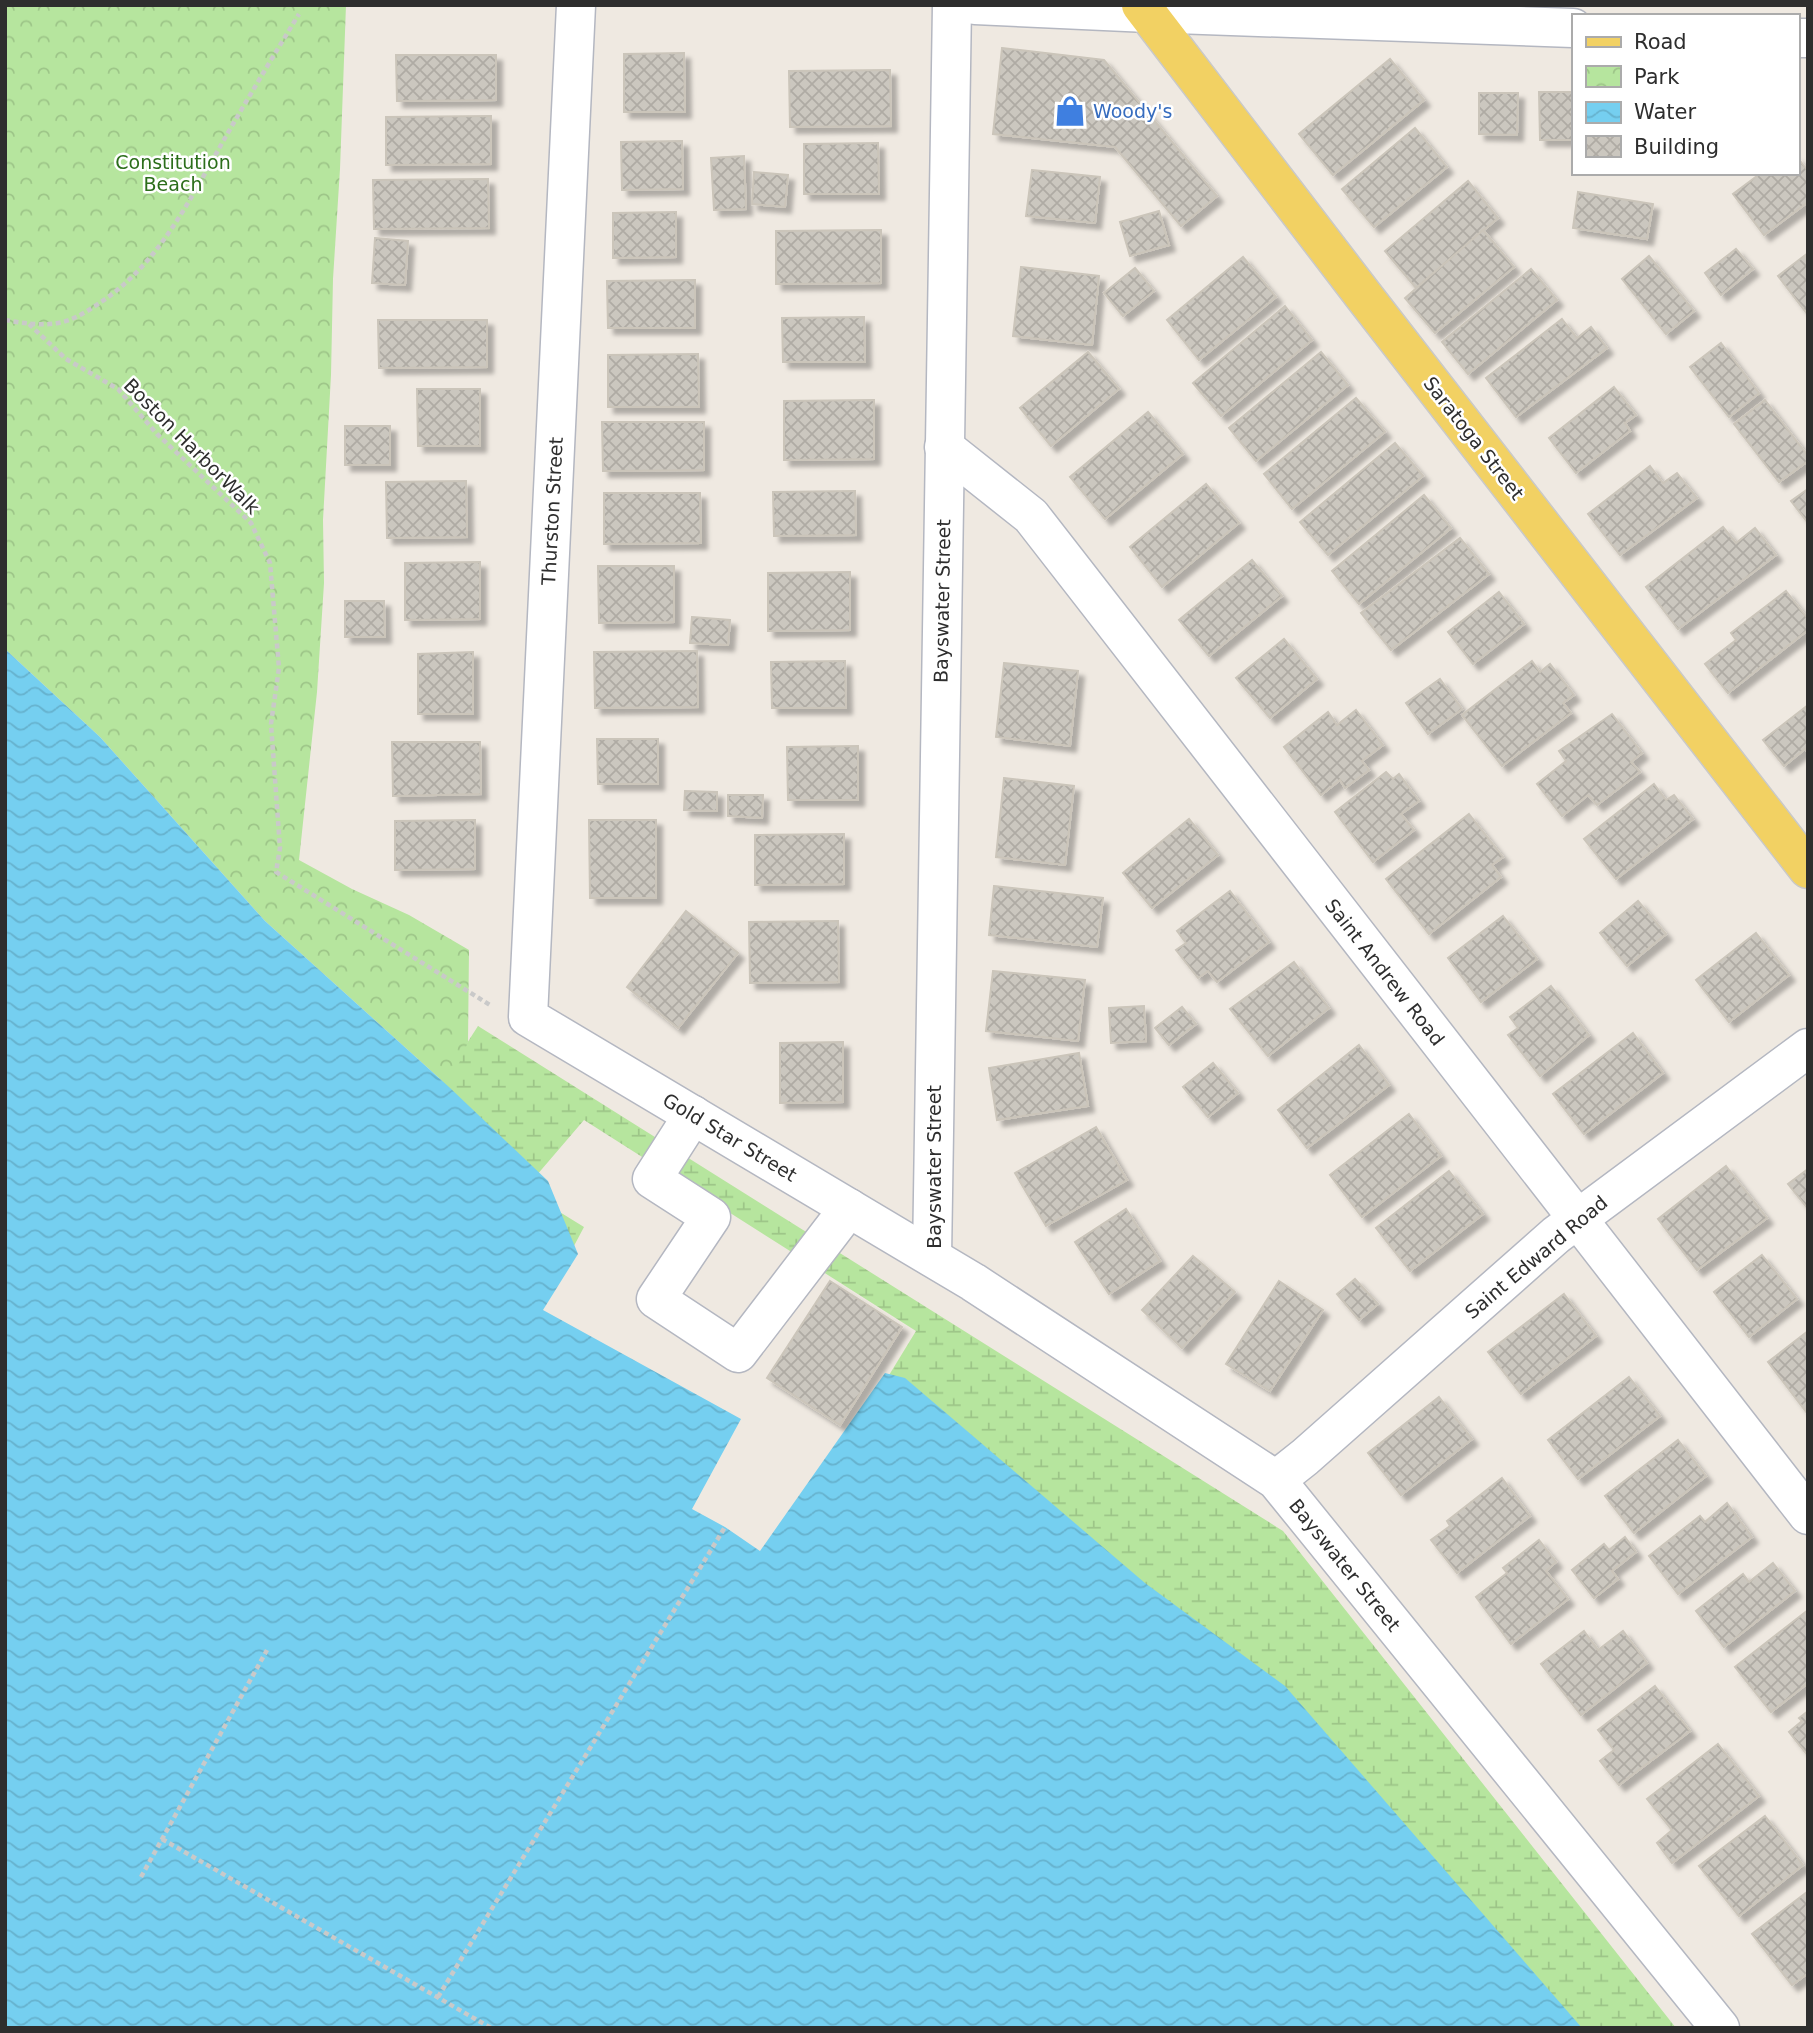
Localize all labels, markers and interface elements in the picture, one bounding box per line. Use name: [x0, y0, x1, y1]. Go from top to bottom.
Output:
legend: [1572, 14, 1799, 175]
text: Road: [1634, 30, 1687, 54]
text: Park: [1634, 65, 1680, 89]
shop icon: Woody's: [1053, 94, 1087, 128]
place label: Woody's: [1093, 100, 1172, 122]
text: Water: [1634, 100, 1696, 124]
text: Building: [1634, 135, 1719, 159]
park label: Constitution Beach: [115, 151, 231, 195]
street label: Saratoga Street: [1419, 372, 1529, 504]
street label: Boston HarborWalk: [120, 374, 264, 518]
street label: Thurston Street: [537, 436, 567, 587]
street label: Bayswater Street: [930, 519, 954, 683]
street label: Saint Andrew Road: [1321, 894, 1449, 1050]
street label: Bayswater Street: [923, 1085, 945, 1249]
street label: Gold Star Street: [659, 1088, 801, 1186]
street label: Saint Edward Road: [1460, 1191, 1612, 1323]
street label: Bayswater Street: [1285, 1494, 1405, 1636]

